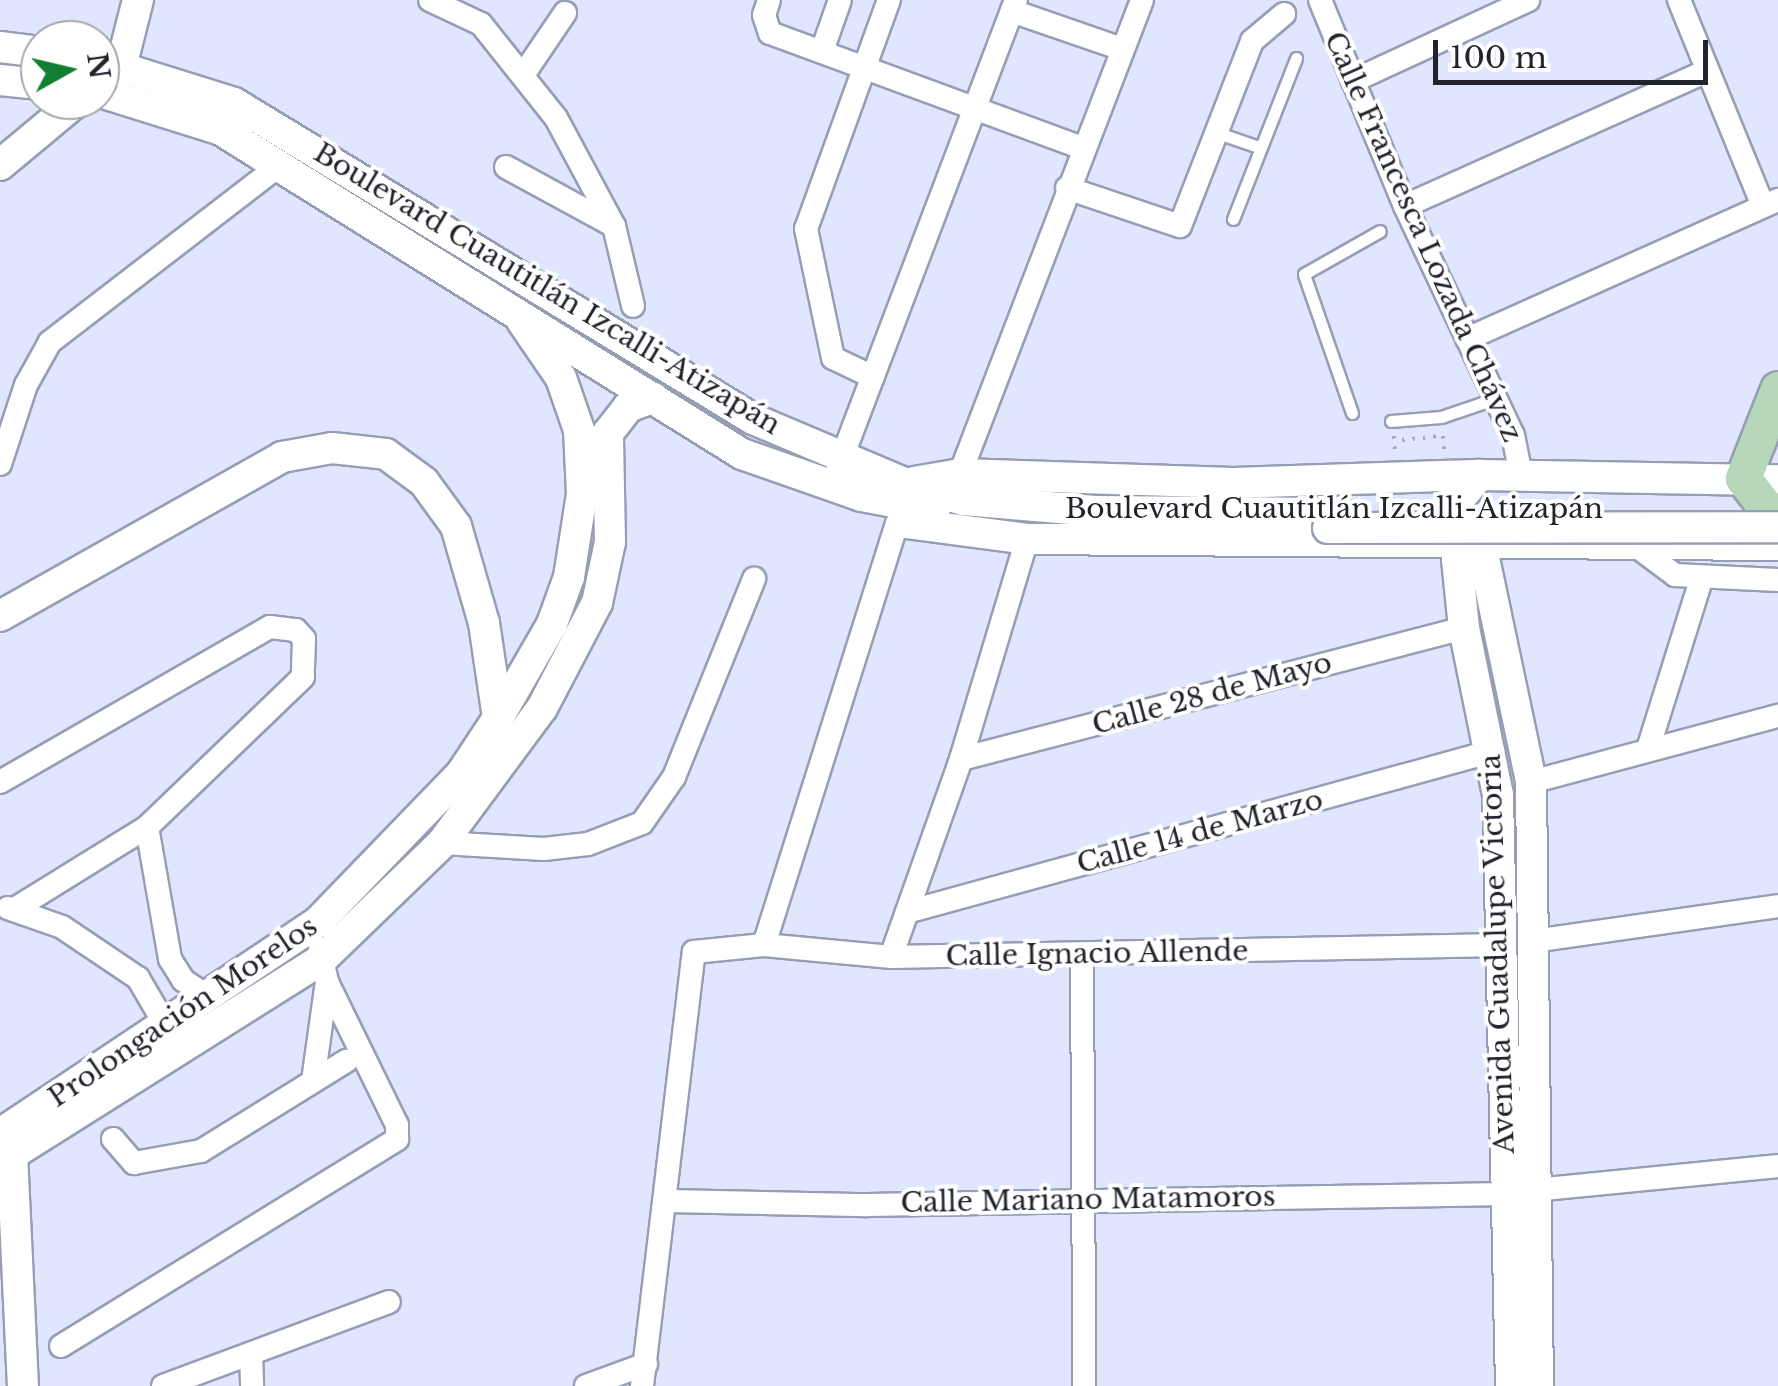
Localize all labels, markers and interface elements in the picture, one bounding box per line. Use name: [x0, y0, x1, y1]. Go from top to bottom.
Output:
north arrow: [20, 20, 120, 120]
scale bar: [1438, 20, 1713, 82]
street label: Calle Francesca Lozada Chávez: [1317, 26, 1529, 448]
text: 100 m: [1450, 39, 1547, 76]
text: N: [79, 51, 117, 81]
street label: Boulevard Cuautitlán Izcalli-Atizapán: [308, 136, 786, 442]
street label: Boulevard Cuautitlán Izcalli-Atizapán: [1065, 492, 1603, 526]
street label: Calle 28 de Mayo: [1089, 646, 1335, 742]
street label: Avenida Guadalupe Victoria: [1474, 753, 1522, 1155]
street label: Calle 14 de Marzo: [1073, 783, 1327, 881]
street label: Prolongación Morelos: [42, 909, 324, 1115]
street label: Calle Ignacio Allende: [945, 935, 1249, 973]
street label: Calle Mariano Matamoros: [900, 1180, 1276, 1220]

